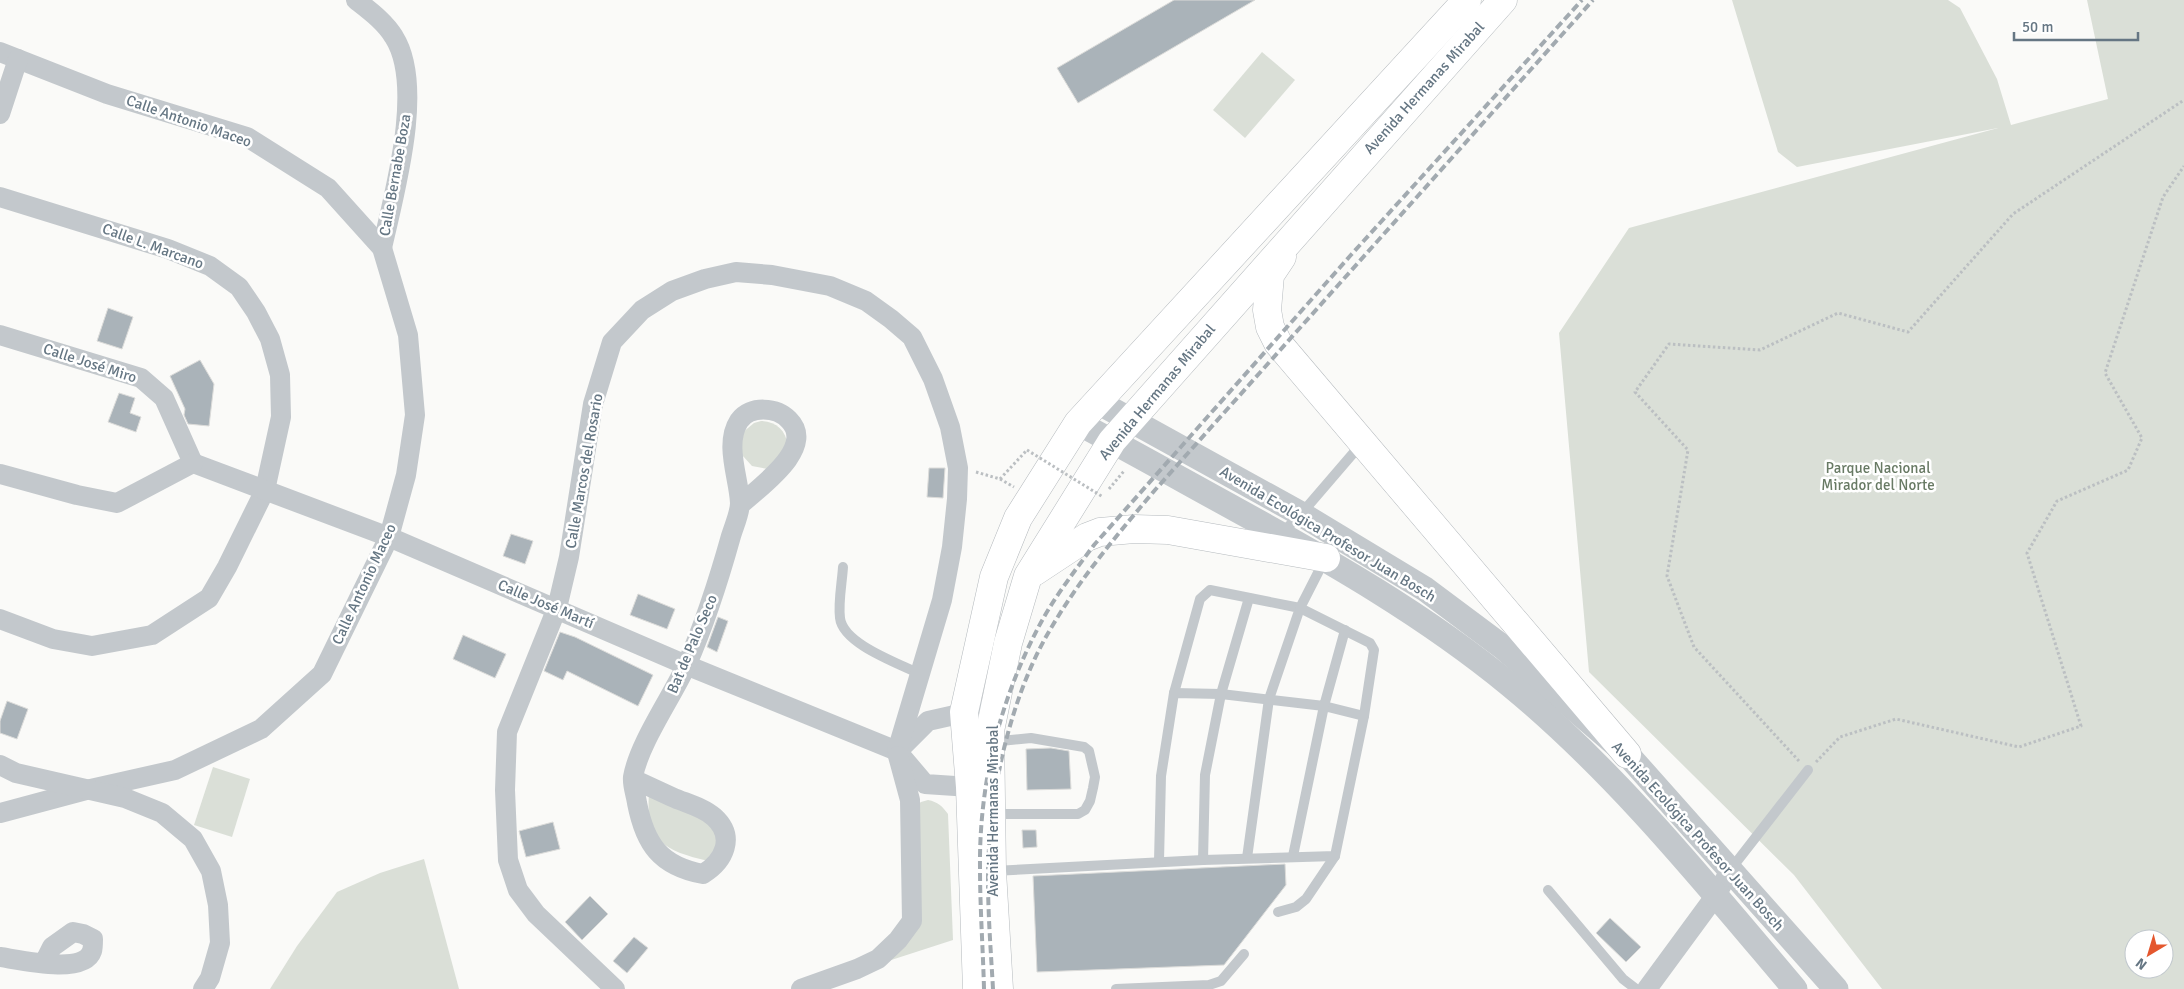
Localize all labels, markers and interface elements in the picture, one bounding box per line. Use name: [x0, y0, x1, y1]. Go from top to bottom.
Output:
scale bar: [2014, 10, 2138, 42]
street label: Avenida Hermanas Mirabal: [1360, 18, 1488, 158]
text: 50 m: [2022, 18, 2053, 36]
street label: Calle Antonio Maceo: [124, 91, 254, 151]
street label: Calle Bernabe Boza: [375, 113, 415, 237]
street label: Calle L. Marcano: [100, 219, 206, 273]
street label: Avenida Hermanas Mirabal: [1095, 320, 1219, 464]
street label: Calle José Miro: [41, 339, 139, 387]
street label: Calle Marcos del Rosario: [562, 392, 607, 550]
park label: Parque Nacional Mirador del Norte: [1821, 459, 1935, 494]
street label: Avenida Ecológica Profesor Juan Bosch: [1217, 462, 1439, 606]
street label: Calle Antonio Maceo: [328, 520, 400, 647]
street label: Calle José Martí: [495, 576, 597, 632]
street label: Bat de Palo Seco: [663, 592, 721, 696]
street label: Avenida Hermanas Mirabal: [984, 725, 1002, 897]
street label: Avenida Ecológica Profesor Juan Bosch: [1608, 738, 1788, 934]
north arrow: [2124, 929, 2174, 979]
text: N: [2132, 954, 2150, 974]

